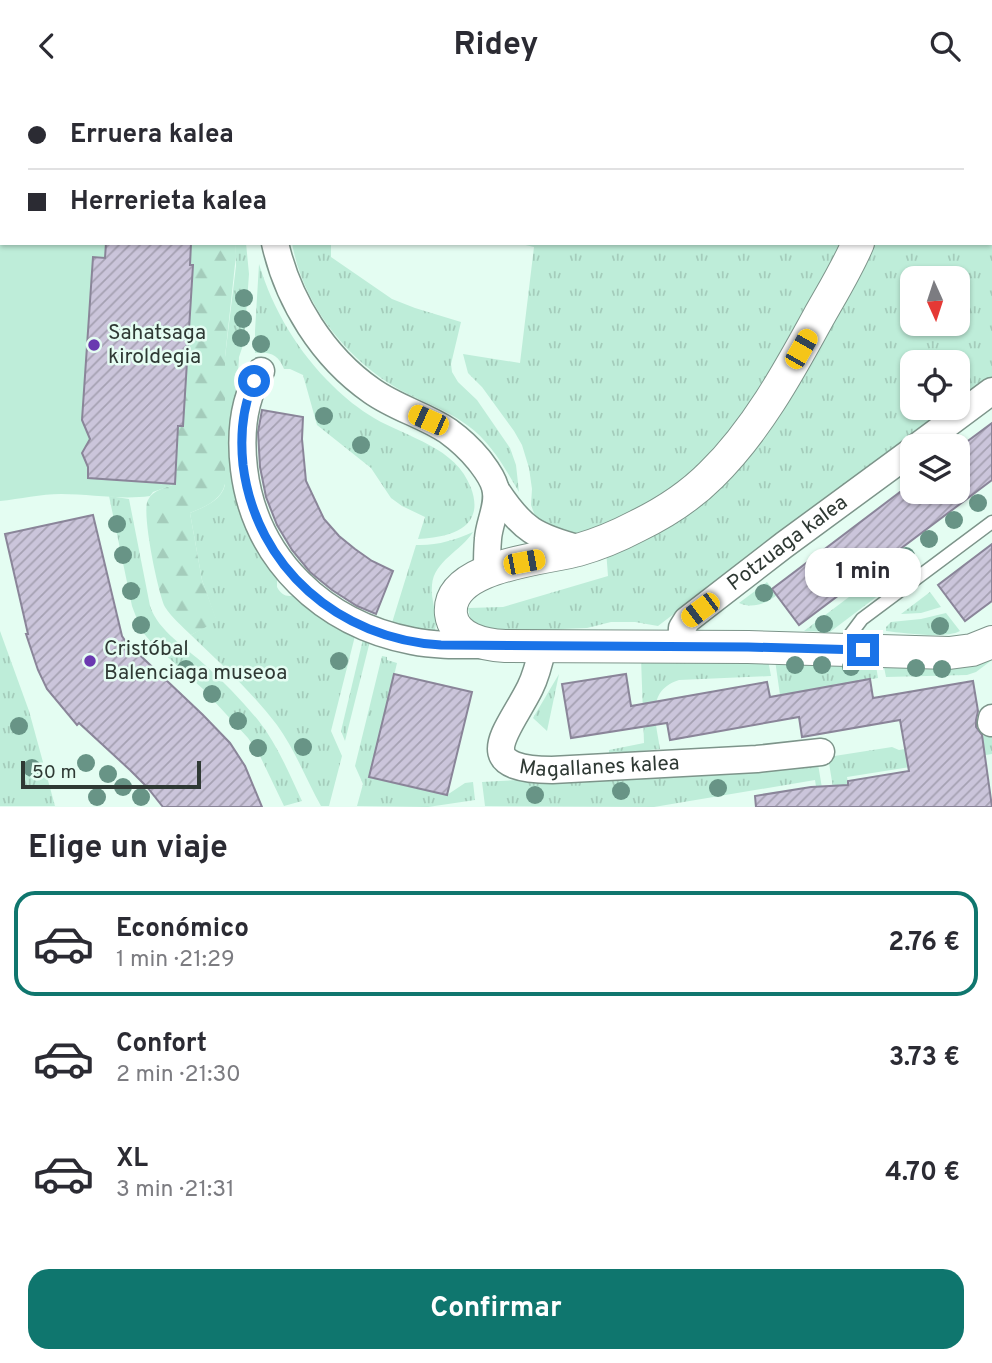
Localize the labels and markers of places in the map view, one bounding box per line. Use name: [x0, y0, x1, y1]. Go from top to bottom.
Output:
place label: Sahatsaga kiroldegia: [108, 320, 206, 371]
marker: Sahatsaga kiroldegia: [86, 337, 102, 353]
place label: Cristóbal Balenciaga museoa: [104, 636, 287, 687]
marker: Cristóbal Balenciaga museoa: [82, 653, 98, 669]

